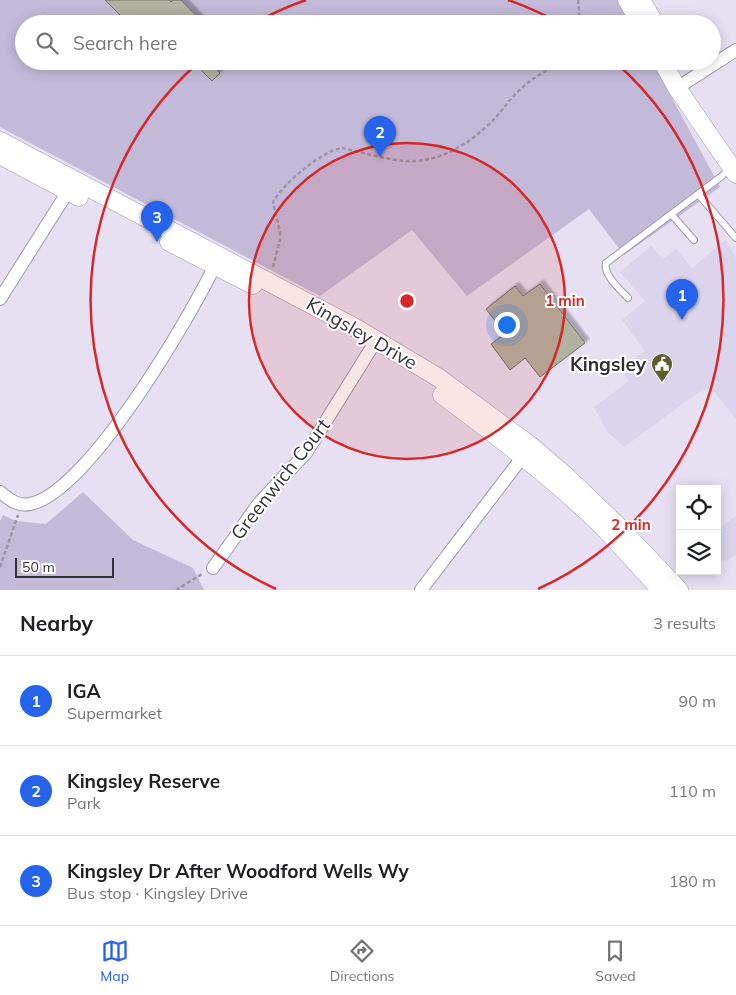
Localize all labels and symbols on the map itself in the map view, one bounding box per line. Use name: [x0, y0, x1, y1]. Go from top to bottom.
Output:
pin: 2: [364, 116, 396, 157]
pin: 3: [141, 201, 173, 242]
pin: 1: [666, 279, 698, 320]
text: 1 min: [545, 291, 585, 310]
street label: Kingsley Drive: [302, 292, 422, 374]
centre of rings: [398, 292, 416, 310]
your location: [494, 312, 520, 338]
place label: Kingsley: [570, 352, 647, 376]
public building icon: Kingsley: [650, 352, 674, 383]
street label: Greenwich Court: [225, 413, 335, 544]
text: 2 min: [611, 515, 651, 534]
scale bar: [15, 555, 114, 578]

